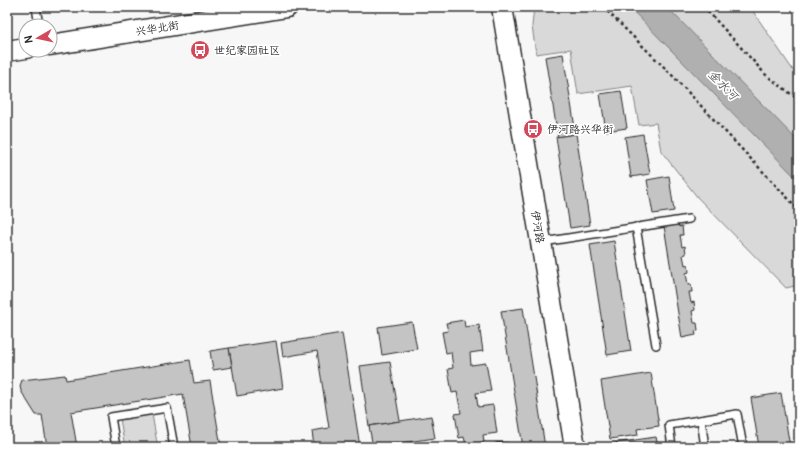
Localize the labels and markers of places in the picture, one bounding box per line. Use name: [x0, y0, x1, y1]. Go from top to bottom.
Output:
bus stop icon: 世纪家园社区: [189, 39, 211, 61]
place label: 世纪家园社区: [214, 44, 280, 57]
bus stop icon: 伊河路兴华街: [522, 118, 544, 140]
place label: 伊河路兴华街: [547, 123, 614, 136]

